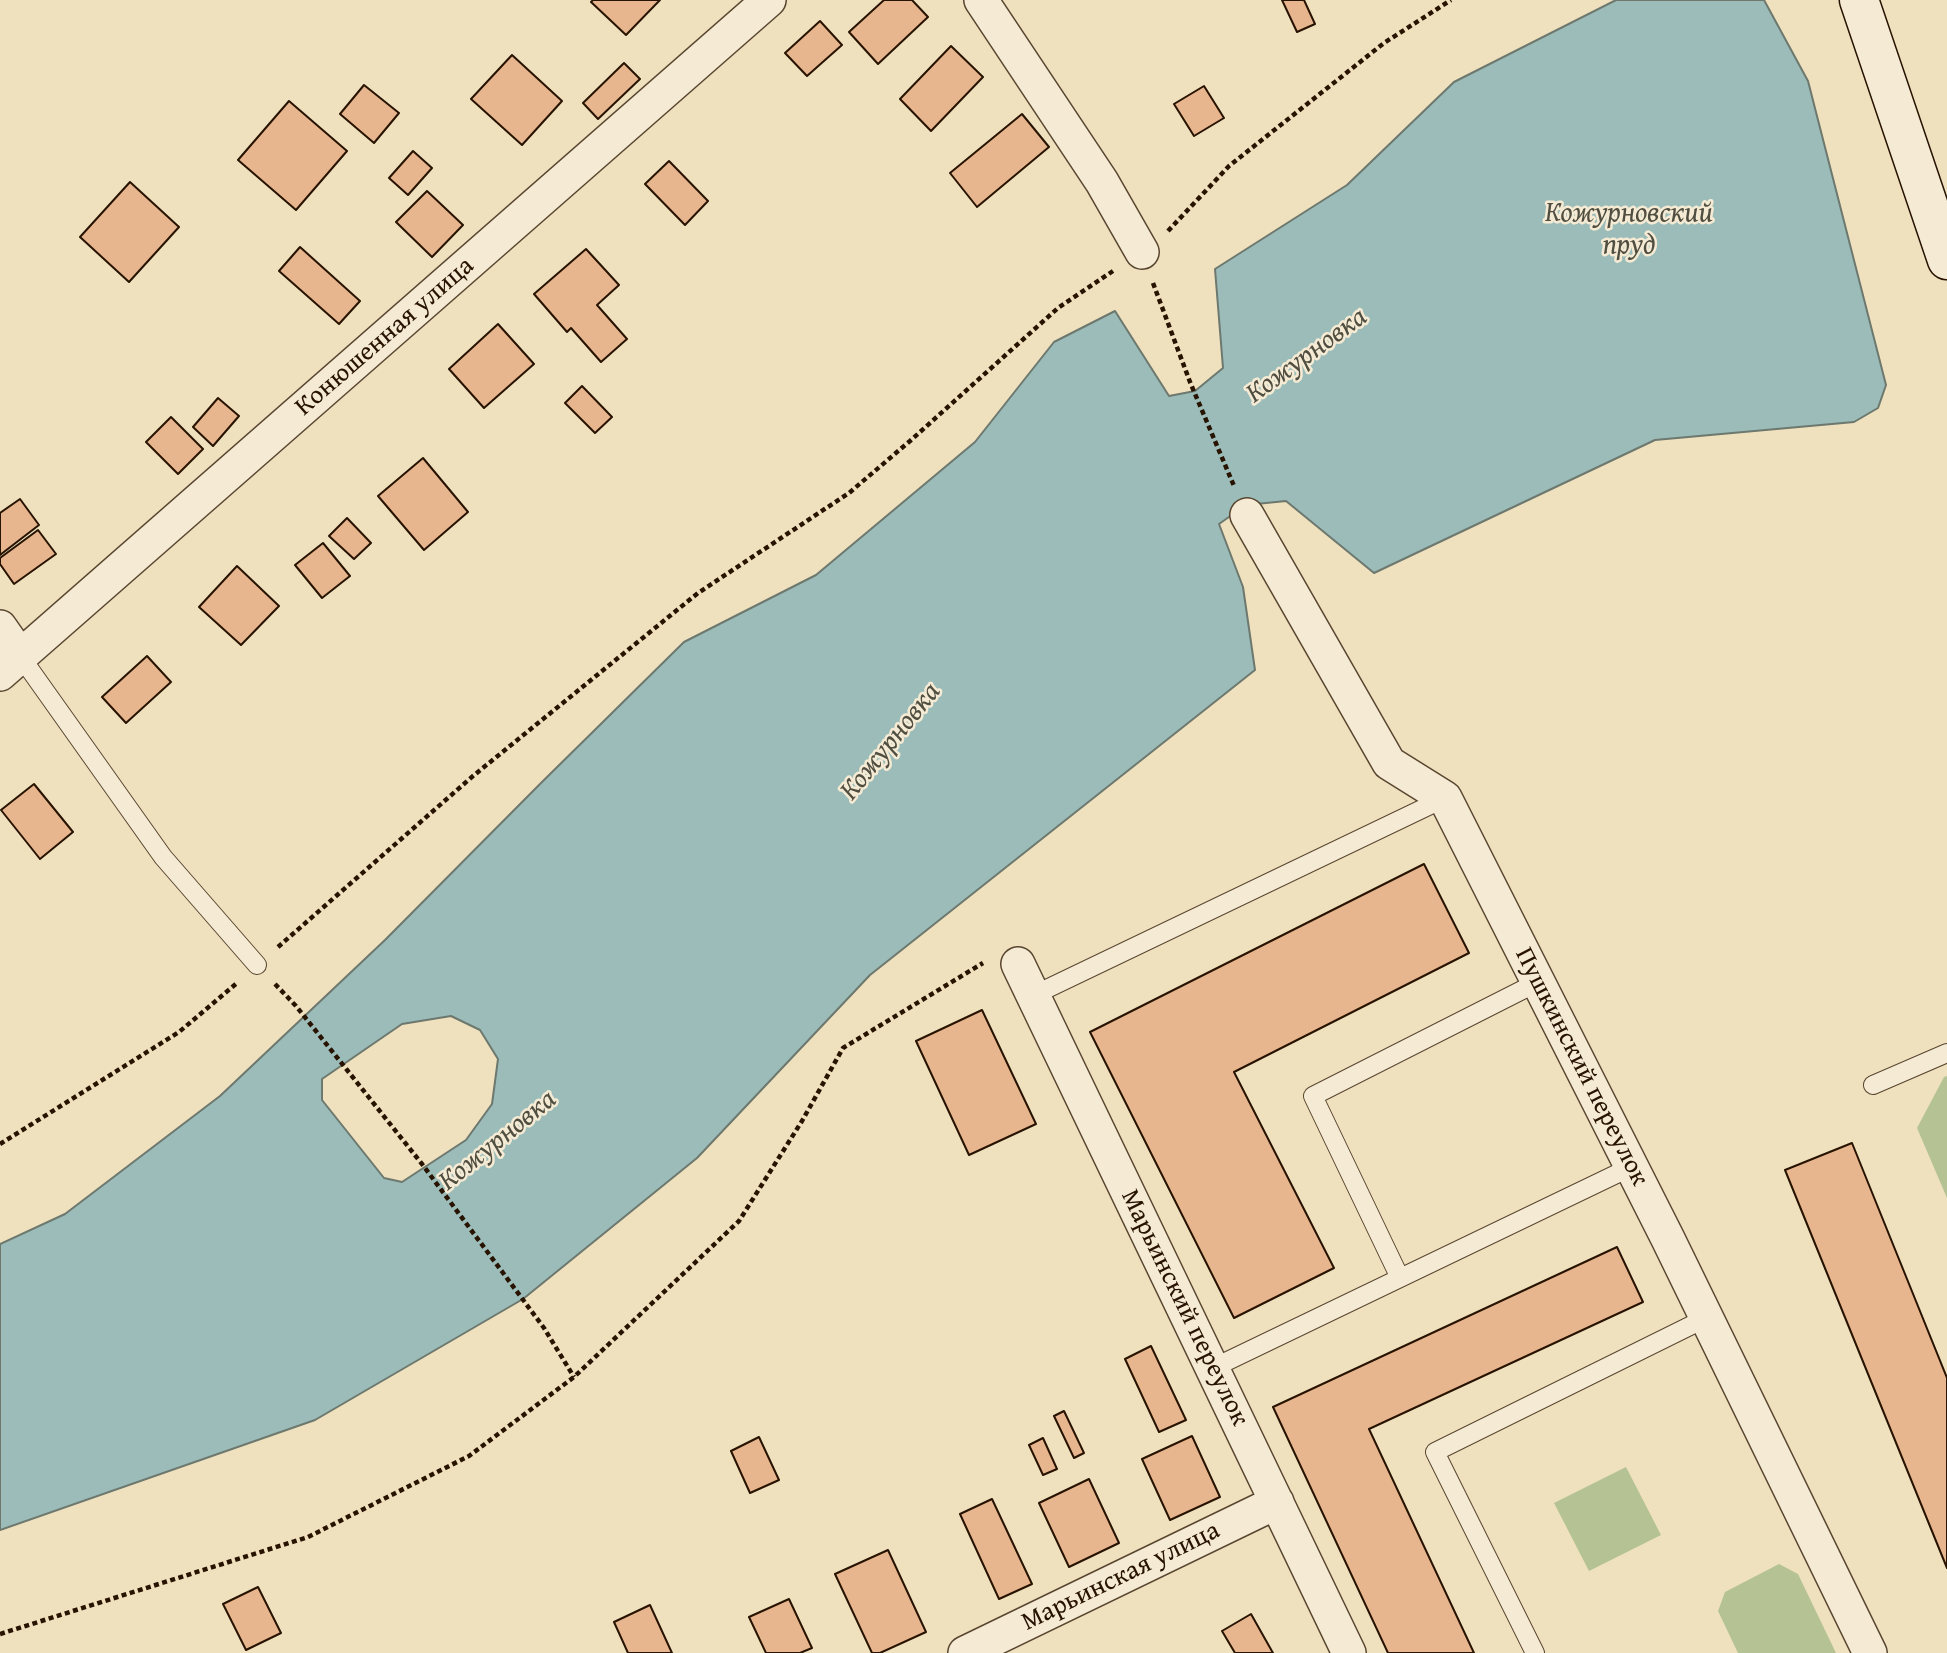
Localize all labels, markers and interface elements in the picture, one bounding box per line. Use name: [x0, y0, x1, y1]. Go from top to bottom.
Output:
water label: Кожурновский пруд: [1545, 197, 1713, 263]
street label: Конюшенная улица: [289, 251, 481, 423]
water label: Кожурновка: [1240, 301, 1374, 411]
water label: Кожурновка: [833, 677, 949, 807]
street label: Пушкинский переулок: [1507, 943, 1655, 1191]
water label: Кожурновка: [433, 1083, 563, 1199]
street label: Марьинский переулок: [1113, 1185, 1255, 1431]
street label: Марьинская улица: [1017, 1516, 1225, 1638]

